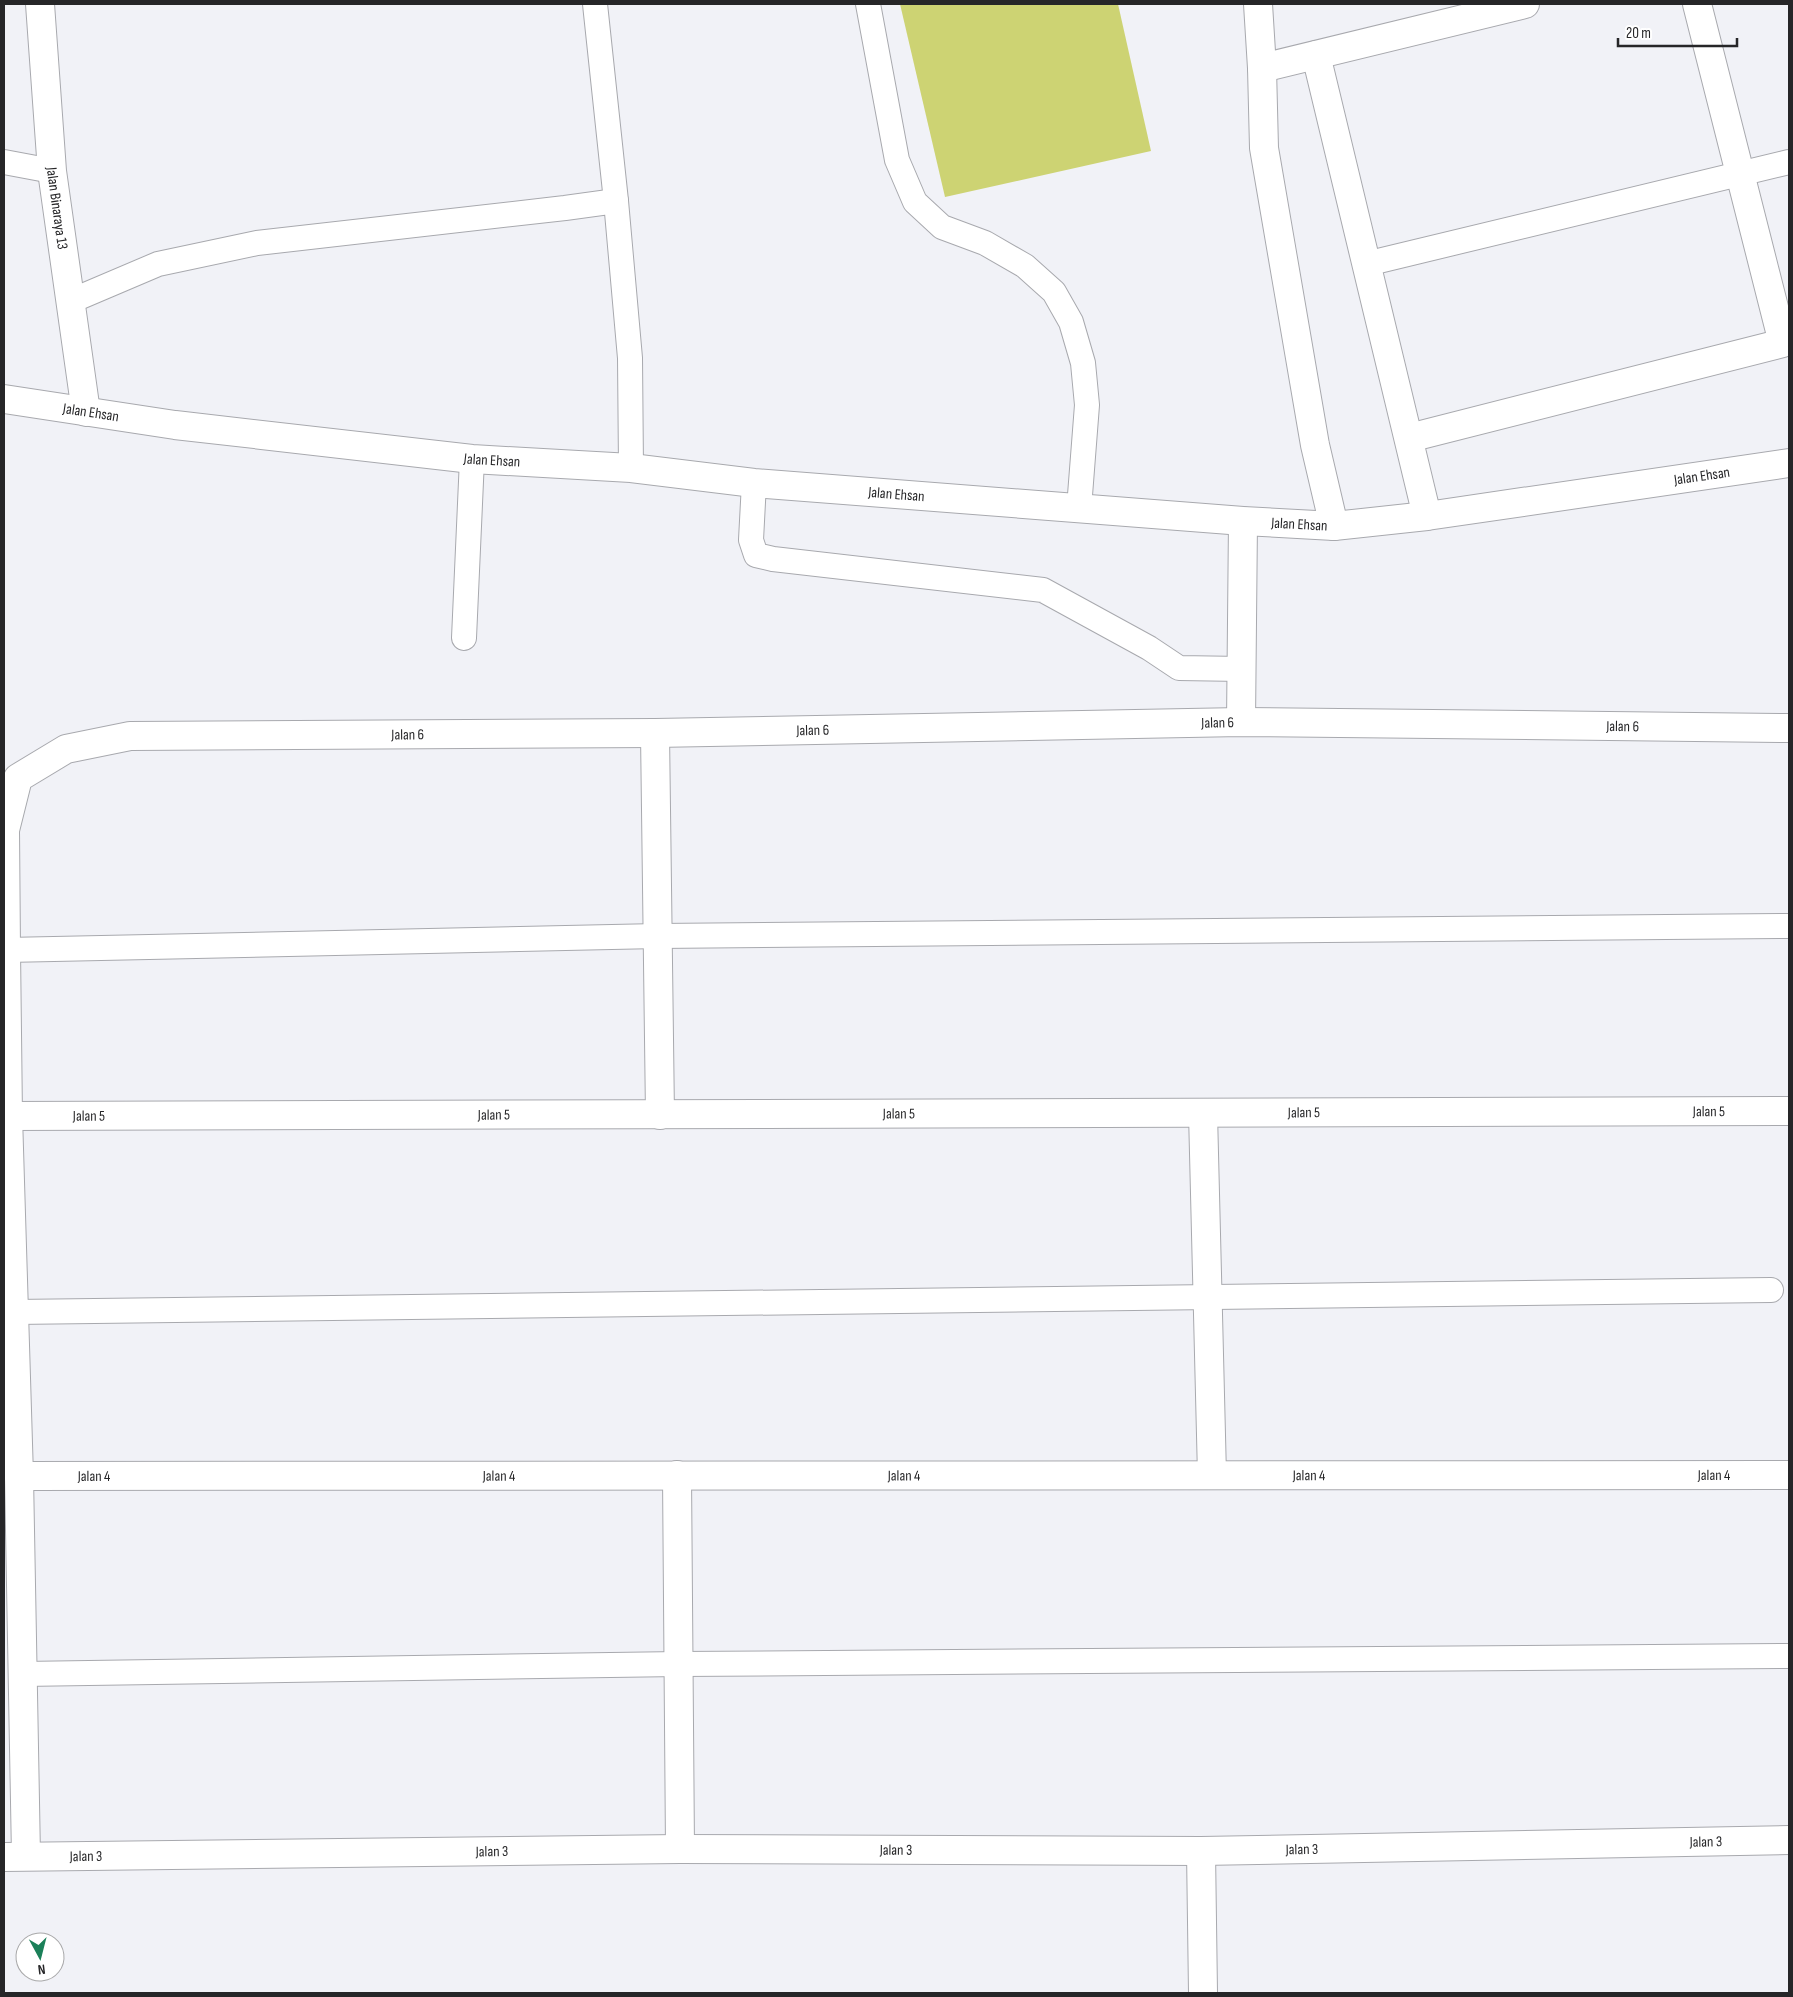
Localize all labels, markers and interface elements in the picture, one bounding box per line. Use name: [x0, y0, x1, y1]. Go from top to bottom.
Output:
scale bar: [1618, 15, 1737, 47]
text: 20 m: [1626, 24, 1651, 43]
street label: Jalan Binaraya 13: [42, 165, 72, 251]
street label: Jalan Ehsan: [61, 399, 120, 426]
street label: Jalan Ehsan: [462, 449, 521, 472]
street label: Jalan Ehsan: [1672, 463, 1731, 490]
street label: Jalan Ehsan: [867, 483, 925, 506]
street label: Jalan Ehsan: [1270, 514, 1328, 536]
street label: Jalan 6: [1200, 713, 1234, 733]
street label: Jalan 6: [1605, 717, 1639, 736]
street label: Jalan 6: [795, 721, 829, 740]
street label: Jalan 6: [390, 725, 424, 745]
street label: Jalan 5: [1692, 1102, 1725, 1121]
street label: Jalan 5: [1287, 1103, 1320, 1122]
street label: Jalan 5: [882, 1104, 915, 1124]
street label: Jalan 5: [477, 1106, 510, 1125]
street label: Jalan 5: [72, 1107, 105, 1126]
street label: Jalan 4: [887, 1466, 920, 1486]
street label: Jalan 4: [1292, 1466, 1325, 1485]
street label: Jalan 4: [1697, 1466, 1730, 1485]
street label: Jalan 4: [77, 1467, 110, 1486]
street label: Jalan 4: [482, 1467, 515, 1486]
street label: Jalan 3: [1688, 1832, 1722, 1852]
street label: Jalan 3: [1284, 1840, 1318, 1859]
street label: Jalan 3: [879, 1841, 912, 1860]
street label: Jalan 3: [475, 1842, 508, 1861]
street label: Jalan 3: [69, 1847, 102, 1866]
north arrow: [15, 1932, 65, 1982]
text: N: [37, 1961, 46, 1978]

